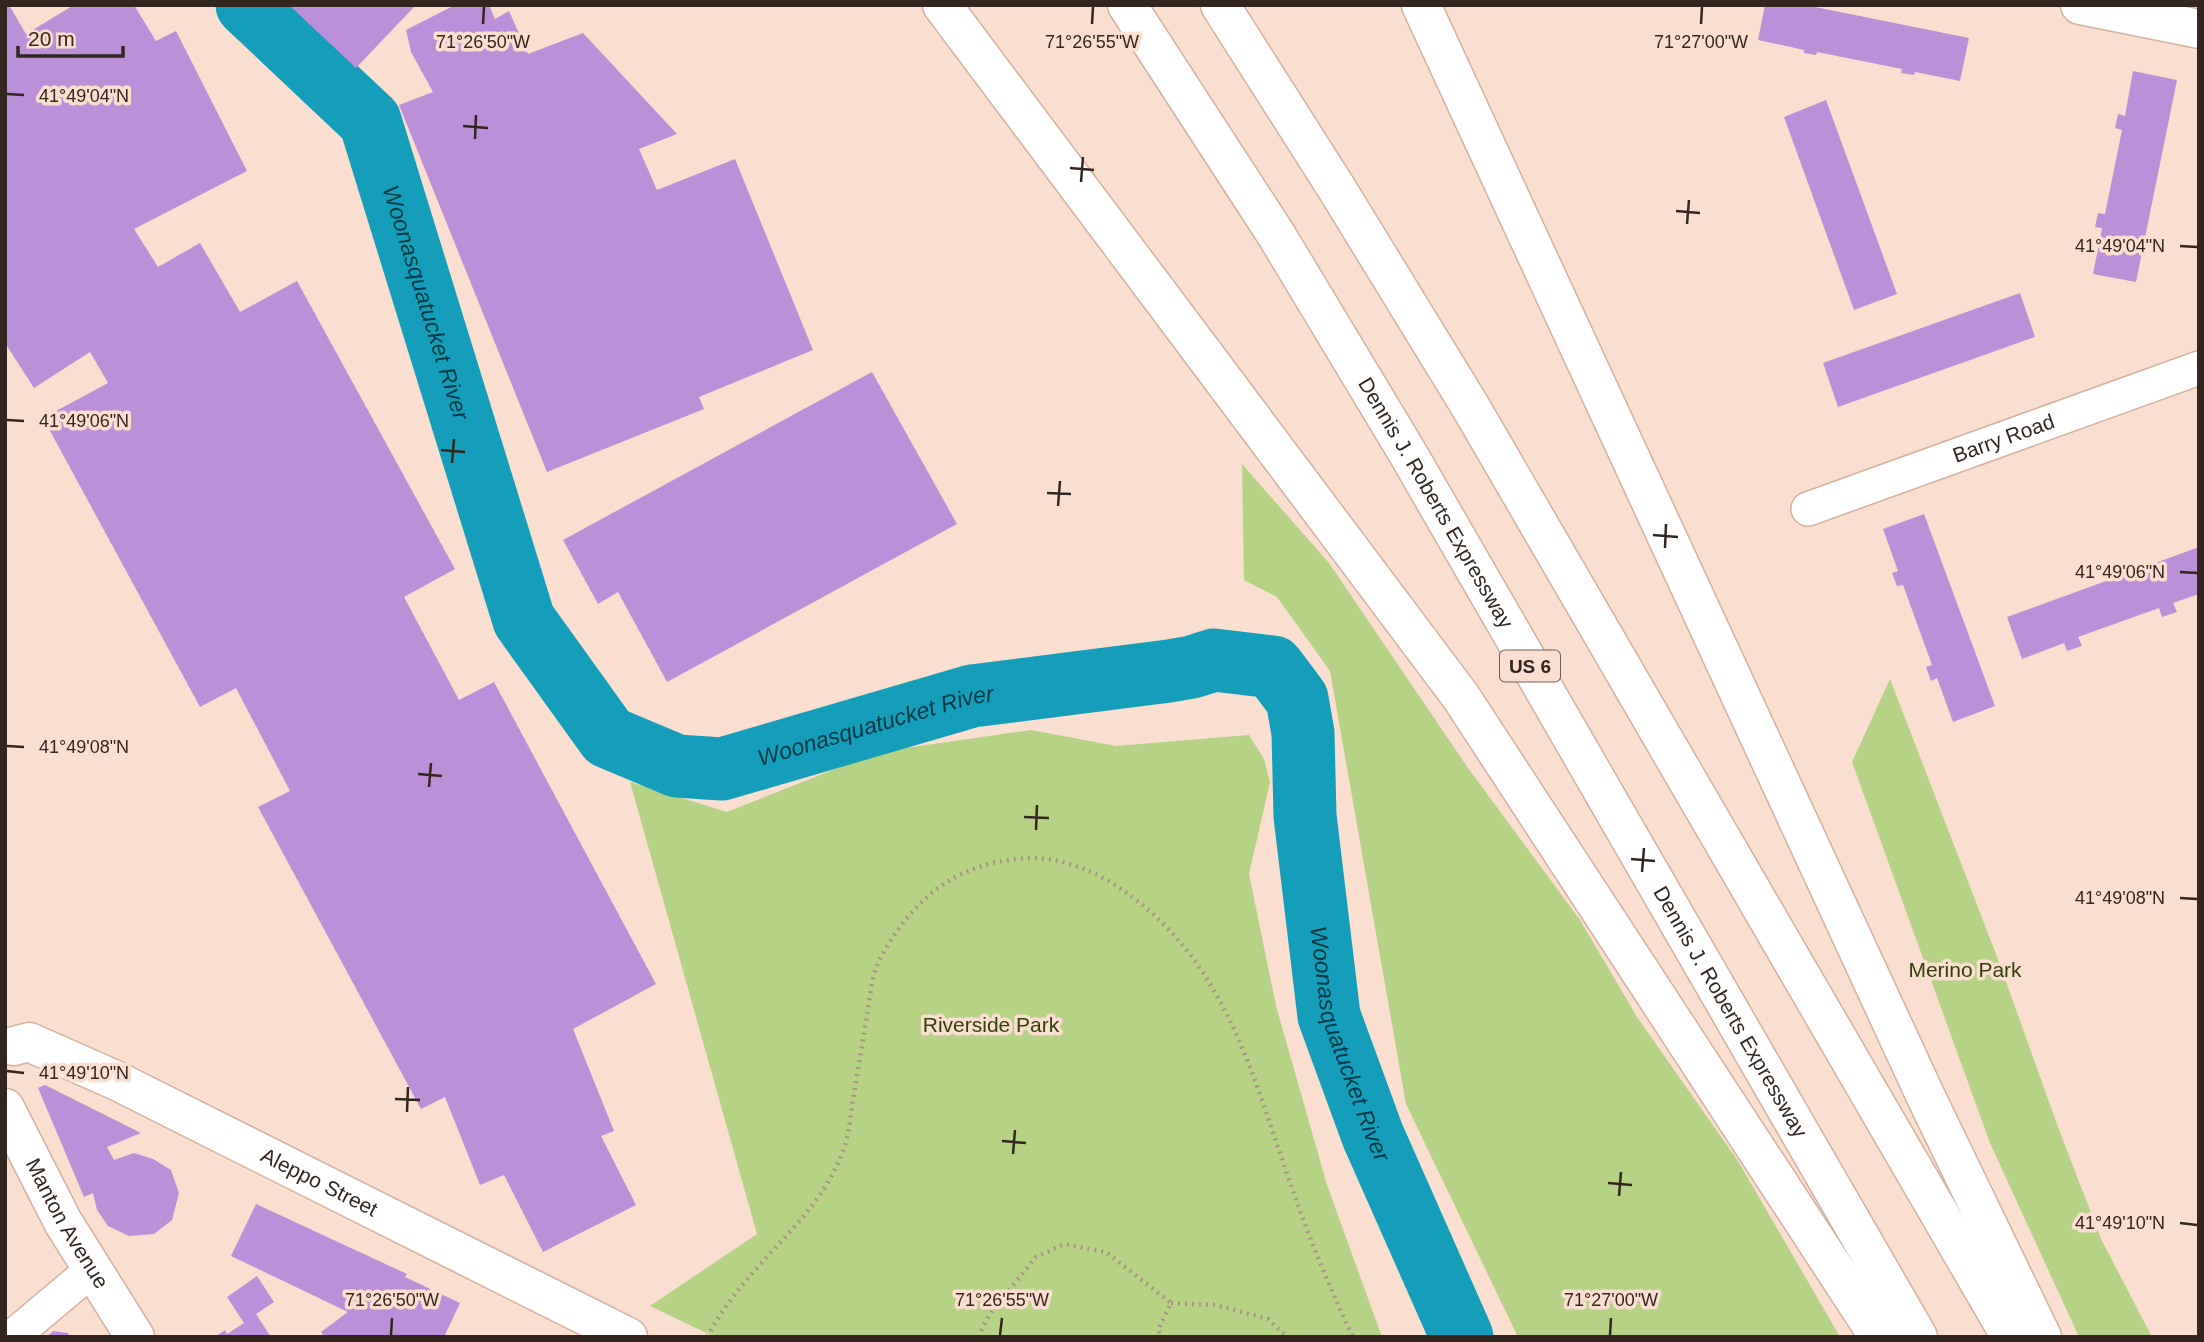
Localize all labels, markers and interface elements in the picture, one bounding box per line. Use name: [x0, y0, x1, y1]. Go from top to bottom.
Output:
scale bar: [18, 14, 122, 58]
text: 20 m: [28, 27, 75, 50]
text: 71°26'50"W: [436, 32, 530, 52]
text: 71°26'55"W: [1045, 32, 1139, 52]
text: 71°27'00"W: [1654, 32, 1748, 52]
text: 41°49'04"N: [39, 86, 129, 106]
water label: Woonasquatucket River: [378, 182, 475, 424]
text: 41°49'04"N: [2075, 236, 2165, 256]
street label: Dennis J. Roberts Expressway: [1354, 373, 1518, 632]
street label: Barry Road: [1950, 409, 2057, 467]
text: 41°49'06"N: [39, 411, 129, 431]
text: 41°49'06"N: [2075, 562, 2165, 582]
road number: US 6: [1500, 650, 1560, 681]
water label: Woonasquatucket River: [754, 680, 996, 771]
text: 41°49'08"N: [39, 737, 129, 757]
street label: Dennis J. Roberts Expressway: [1649, 882, 1812, 1142]
text: 41°49'08"N: [2075, 888, 2165, 908]
water label: Woonasquatucket River: [1305, 925, 1396, 1166]
park label: Merino Park: [1908, 958, 2022, 981]
park label: Riverside Park: [923, 1013, 1060, 1036]
text: 41°49'10"N: [39, 1063, 129, 1083]
street label: Aleppo Street: [257, 1143, 382, 1221]
street label: Manton Avenue: [22, 1154, 113, 1292]
text: 41°49'10"N: [2075, 1213, 2165, 1233]
text: 71°26'50"W: [345, 1290, 439, 1310]
text: 71°26'55"W: [955, 1290, 1049, 1310]
text: 71°27'00"W: [1564, 1290, 1658, 1310]

